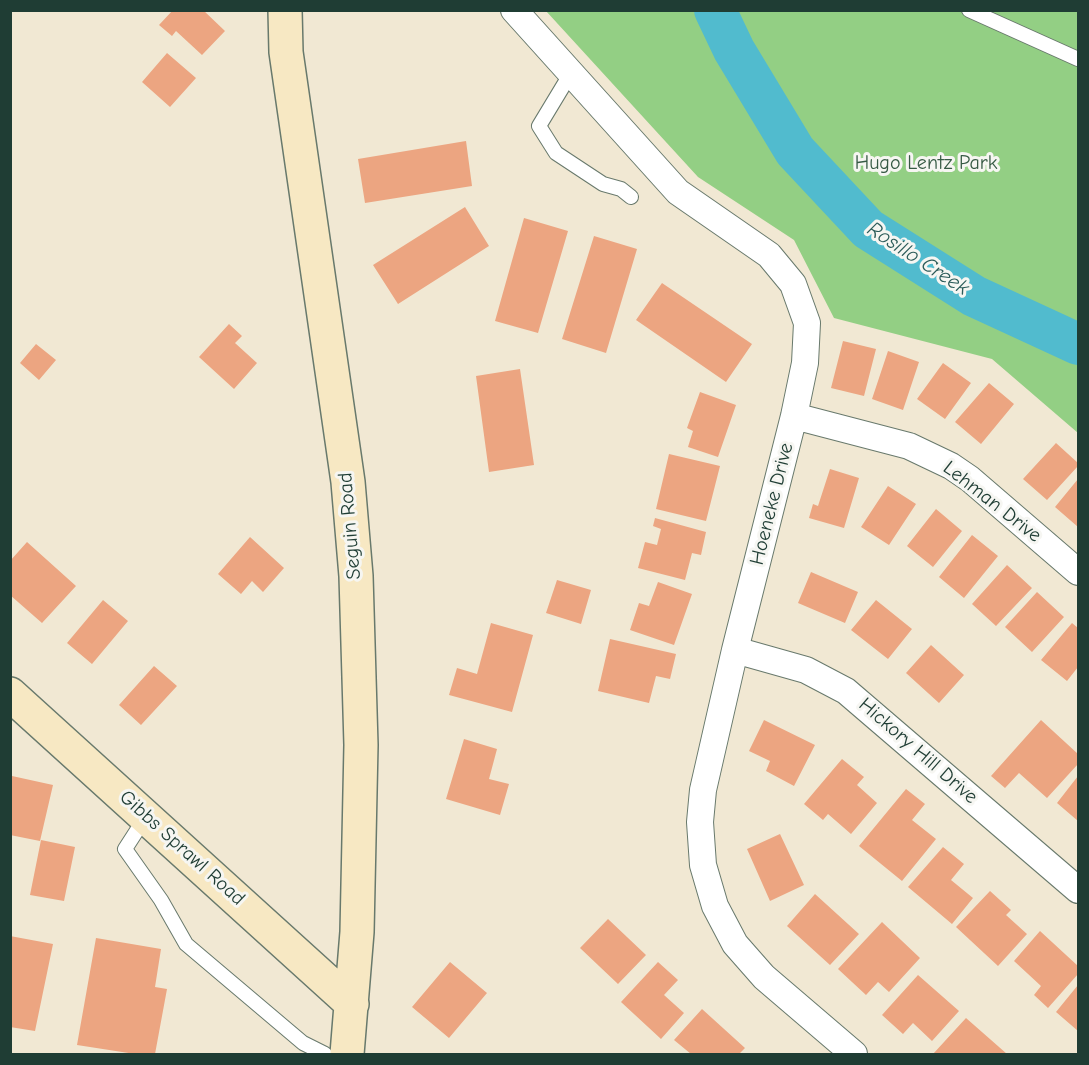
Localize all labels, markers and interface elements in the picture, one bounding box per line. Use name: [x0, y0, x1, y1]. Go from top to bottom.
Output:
park label: Hugo Lentz Park: [855, 151, 997, 175]
water label: Rosillo Creek: [862, 217, 974, 301]
street label: Hoeneke Drive: [745, 440, 799, 568]
street label: Lehman Drive: [938, 456, 1046, 548]
street label: Seguin Road: [333, 471, 367, 581]
street label: Hickory Hill Drive: [854, 693, 982, 809]
street label: Gibbs Sprawl Road: [114, 785, 250, 911]

